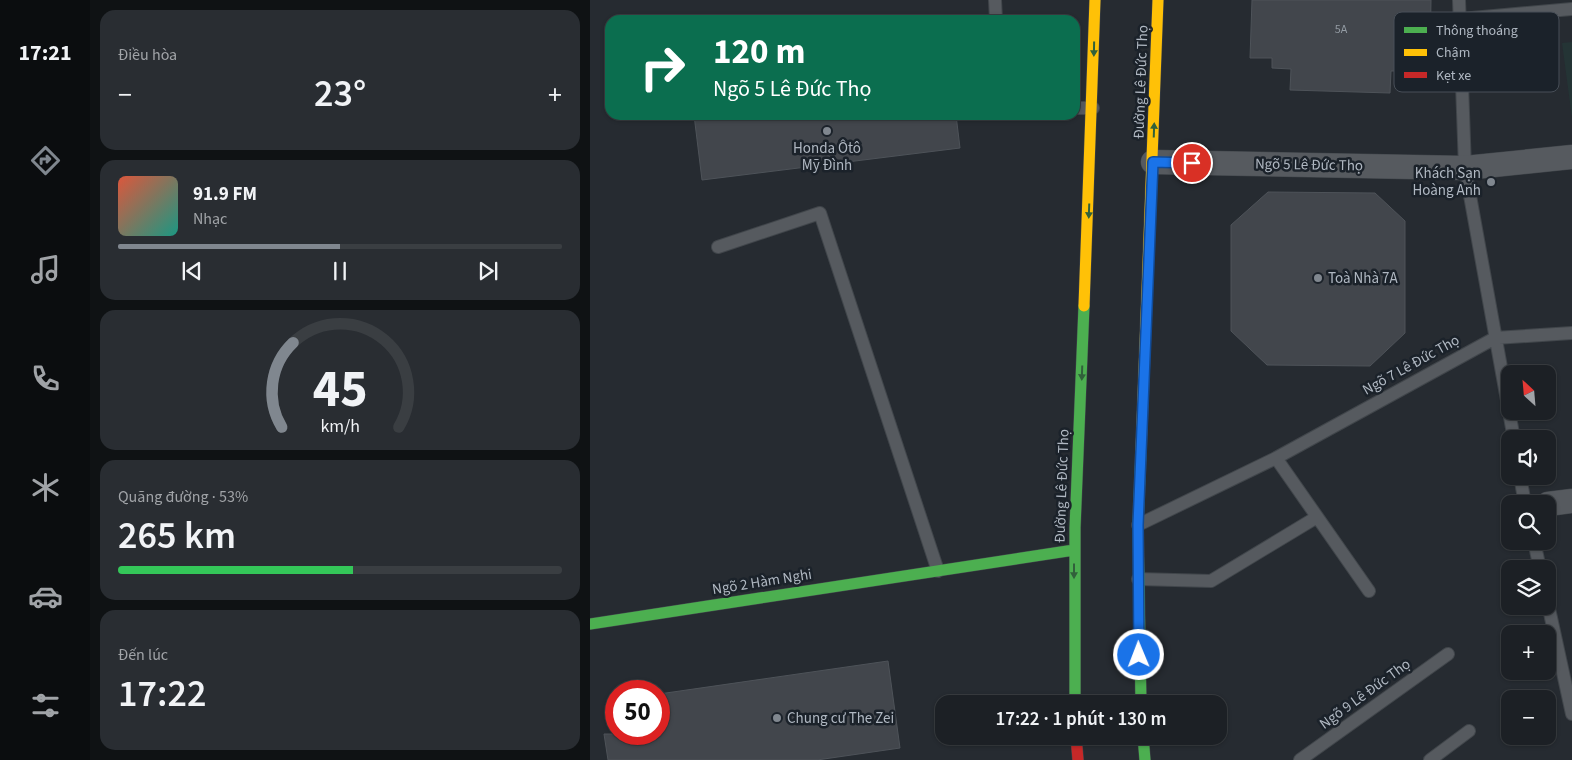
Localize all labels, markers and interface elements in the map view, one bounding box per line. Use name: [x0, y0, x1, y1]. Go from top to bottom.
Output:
legend: [1394, 12, 1559, 92]
house number: 5A: [1335, 21, 1348, 38]
text: Thông thoáng: [1436, 21, 1518, 41]
street label: Đường Lê Đức Thọ: [1129, 25, 1153, 139]
text: 120 m: [713, 27, 805, 77]
icon: right: [630, 35, 695, 100]
text: 17:21: [18, 37, 72, 69]
one-way arrow: [1090, 41, 1098, 57]
text: Chậm: [1436, 43, 1470, 63]
text: Điều hòa: [118, 44, 177, 66]
text: Kẹt xe: [1436, 66, 1471, 86]
text: 23°: [314, 67, 366, 121]
text: Ngõ 5 Lê Đức Thọ: [713, 73, 871, 105]
text: −: [118, 75, 132, 115]
text: +: [548, 75, 562, 115]
one-way arrow: [1150, 122, 1158, 138]
marker: Honda Ôtô Mỹ Đình: [821, 125, 833, 137]
place label: Honda Ôtô Mỹ Đình: [793, 138, 861, 176]
pin: [1171, 142, 1213, 184]
icon: directions: [28, 143, 63, 178]
icon: arrive: [1178, 149, 1206, 177]
street label: Ngõ 5 Lê Đức Thọ: [1255, 154, 1363, 176]
place label: Khách Sạn Hoàng Anh: [1412, 163, 1481, 201]
marker: Khách Sạn Hoàng Anh: [1485, 176, 1497, 188]
text: 91.9 FM: [193, 181, 257, 208]
one-way arrow: [1084, 203, 1092, 219]
text: Nhạc: [193, 208, 227, 230]
icon: music: [28, 252, 63, 287]
icon: previous: [178, 257, 206, 285]
icon: pause: [326, 257, 354, 285]
icon: next: [474, 257, 502, 285]
place label: Toà Nhà 7A: [1328, 268, 1398, 289]
marker: Toà Nhà 7A: [1312, 272, 1324, 284]
street label: Ngõ 7 Lê Đức Thọ: [1359, 330, 1463, 400]
text: 45: [313, 353, 367, 427]
icon: phone: [28, 361, 63, 396]
north arrow: [1501, 365, 1556, 420]
map controls: [1501, 365, 1556, 745]
one-way arrow: [1077, 366, 1085, 382]
text: km/h: [320, 414, 360, 439]
street label: Đường Lê Đức Thọ: [1050, 429, 1074, 543]
button: sound: [1501, 430, 1556, 485]
icon: climate: [28, 470, 63, 505]
text: Quãng đường · 53%: [118, 486, 248, 508]
button: search: [1501, 495, 1556, 550]
text: 265 km: [118, 509, 236, 563]
button: layers: [1501, 560, 1556, 615]
one-way arrow: [1070, 563, 1078, 579]
street label: Ngõ 2 Hàm Nghi: [711, 564, 813, 600]
icon: car: [28, 579, 63, 614]
button: +: [1501, 625, 1556, 680]
position arrow: [1112, 628, 1164, 680]
text: Đến lúc: [118, 644, 168, 666]
street label: Ngõ 9 Lê Đức Thọ: [1315, 654, 1415, 734]
text: 17:22: [118, 667, 206, 721]
speed limit sign: 50: [605, 680, 670, 745]
icon: filters: [28, 688, 63, 723]
button: −: [1501, 690, 1556, 745]
text: 17:22 · 1 phút · 130 m: [995, 706, 1167, 733]
place label: Chung cư The Zei: [787, 708, 894, 729]
marker: Chung cư The Zei: [771, 712, 783, 724]

